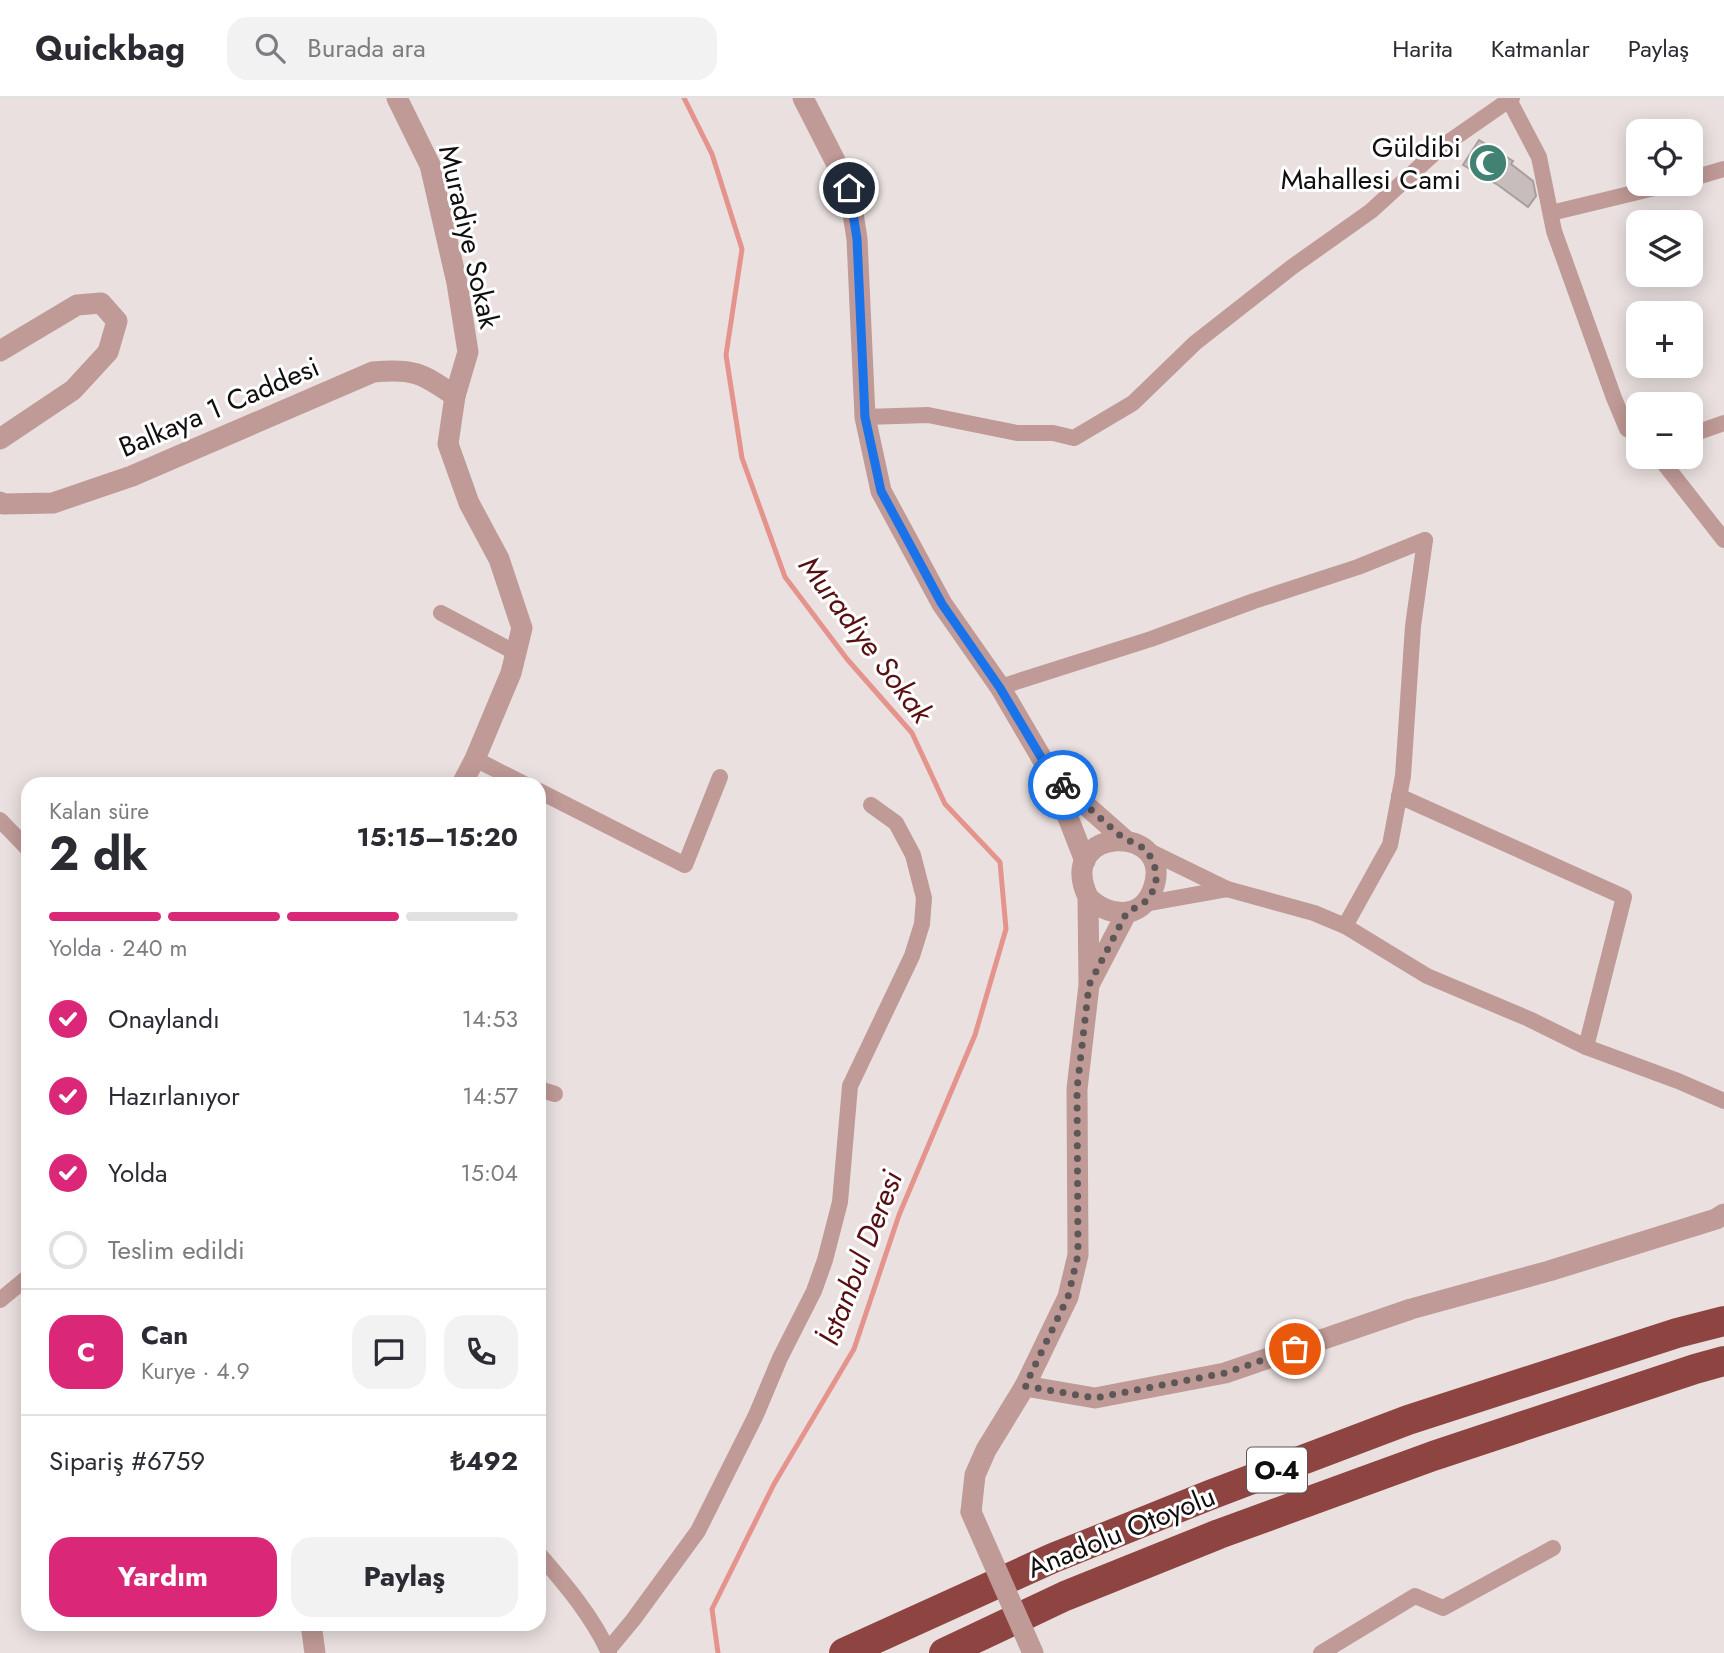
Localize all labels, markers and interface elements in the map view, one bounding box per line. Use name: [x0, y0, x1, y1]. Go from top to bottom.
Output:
search box: [227, 17, 717, 80]
text: Quickbag: [35, 25, 185, 72]
icon: search: [251, 29, 289, 67]
text: Burada ara: [307, 29, 426, 67]
text: Harita: [1392, 31, 1453, 66]
text: Katmanlar: [1491, 31, 1590, 66]
text: Paylaş: [1628, 31, 1689, 66]
map controls: [1626, 119, 1703, 469]
button: locate: [1626, 119, 1703, 196]
place label: Güldibi Mahallesi Cami: [1281, 127, 1461, 200]
street label: Muradiye Sokak: [428, 141, 510, 333]
mosque icon: Güldibi Mahallesi Cami: [1467, 142, 1509, 184]
pin: [819, 158, 879, 218]
icon: home: [830, 169, 868, 207]
button: layers: [1626, 210, 1703, 287]
button: +: [1626, 301, 1703, 378]
street label: Balkaya 1 Caddesi: [113, 346, 325, 468]
button: −: [1626, 392, 1703, 469]
water label: Muradiye Sokak: [789, 546, 944, 733]
courier: [1028, 750, 1098, 820]
icon: bike: [1044, 766, 1082, 804]
text: Kalan süre: [49, 794, 149, 828]
text: 15:15–15:20: [357, 818, 518, 856]
text: 2 dk: [49, 821, 148, 887]
text: Yolda · 240 m: [49, 931, 187, 965]
icon: check: [49, 1000, 87, 1038]
text: Onaylandı: [108, 1000, 220, 1038]
text: 14:53: [462, 1002, 518, 1036]
icon: check: [49, 1077, 87, 1115]
text: Hazırlanıyor: [108, 1077, 240, 1115]
text: 14:57: [462, 1079, 518, 1113]
icon: check: [49, 1154, 87, 1192]
text: Yolda: [108, 1154, 168, 1192]
text: 15:04: [461, 1156, 518, 1190]
water label: İstanbul Deresi: [807, 1164, 913, 1352]
text: Teslim edildi: [108, 1231, 245, 1269]
button: chat: [352, 1315, 426, 1389]
button: phone: [444, 1315, 518, 1389]
text: Can: [141, 1316, 188, 1354]
pin: [1265, 1319, 1325, 1379]
icon: bag: [1276, 1330, 1314, 1368]
text: C: [77, 1333, 95, 1371]
text: Kurye · 4.9: [141, 1354, 250, 1388]
text: Sipariş #6759: [49, 1442, 205, 1480]
text: ₺492: [451, 1442, 518, 1480]
road number: O-4: [1247, 1448, 1307, 1492]
street label: Anadolu Otoyolu: [1021, 1476, 1221, 1588]
button: Yardım: [49, 1537, 277, 1617]
button: Paylaş: [291, 1537, 518, 1617]

